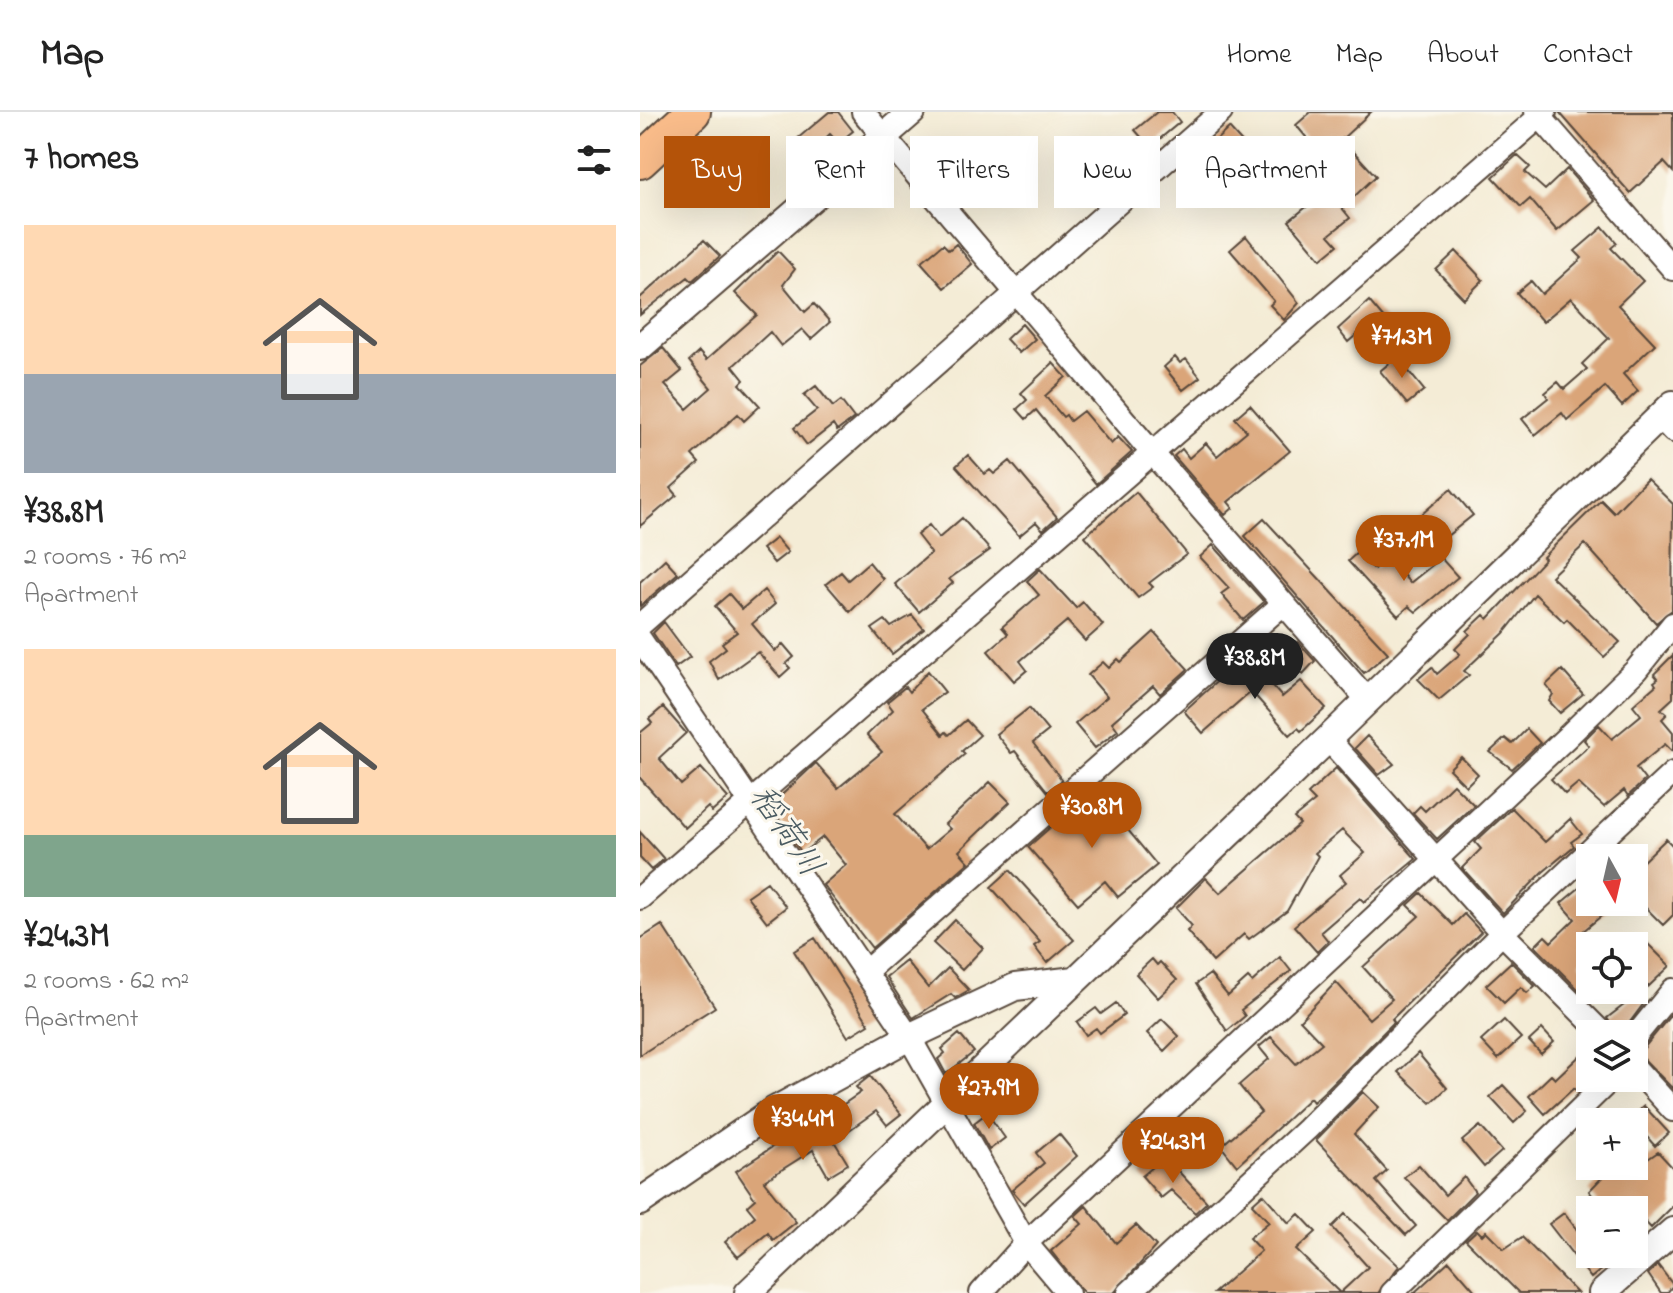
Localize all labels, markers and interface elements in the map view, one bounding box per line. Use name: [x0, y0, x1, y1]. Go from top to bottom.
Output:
text: Map: [40, 27, 104, 83]
text: Home: [1226, 35, 1292, 76]
text: Map: [1336, 35, 1383, 76]
text: About: [1427, 35, 1499, 76]
text: Contact: [1543, 35, 1633, 76]
text: 7 homes: [24, 135, 139, 185]
chip: Buy: [664, 136, 770, 208]
chip: Rent: [786, 136, 894, 208]
chip: Filters: [910, 136, 1038, 208]
chip: New: [1054, 136, 1160, 208]
chip: Apartment: [1176, 136, 1355, 208]
icon: filters: [572, 138, 616, 182]
icon: home: [248, 277, 392, 421]
pin: ¥71.3M: [1337, 312, 1467, 380]
text: ¥71.3M: [1372, 319, 1432, 357]
text: ¥38.8M: [24, 489, 104, 539]
pin: ¥37.1M: [1339, 515, 1469, 583]
text: ¥37.1M: [1374, 522, 1434, 560]
text: 2 rooms · 76 m²: [24, 539, 187, 577]
text: Apartment: [24, 577, 138, 615]
pin: ¥38.8M: [1190, 633, 1320, 701]
text: ¥38.8M: [1224, 640, 1286, 678]
icon: home: [248, 701, 392, 845]
water label: 稻荷川: [735, 776, 834, 888]
pin: ¥30.8M: [1027, 782, 1157, 850]
text: ¥30.8M: [1061, 789, 1123, 827]
north arrow: [1576, 844, 1648, 916]
map controls: [1576, 844, 1648, 1268]
text: ¥24.3M: [24, 913, 110, 963]
button: locate: [1576, 932, 1648, 1004]
text: 2 rooms · 62 m²: [24, 963, 189, 1001]
text: Apartment: [24, 1001, 138, 1039]
button: layers: [1576, 1020, 1648, 1092]
pin: ¥27.9M: [924, 1063, 1054, 1131]
text: ¥27.9M: [958, 1070, 1020, 1108]
pin: ¥34.4M: [738, 1094, 868, 1162]
text: ¥34.4M: [771, 1101, 835, 1139]
button: +: [1576, 1108, 1648, 1180]
pin: ¥24.3M: [1108, 1117, 1238, 1185]
text: ¥24.3M: [1140, 1124, 1206, 1162]
button: −: [1576, 1196, 1648, 1268]

